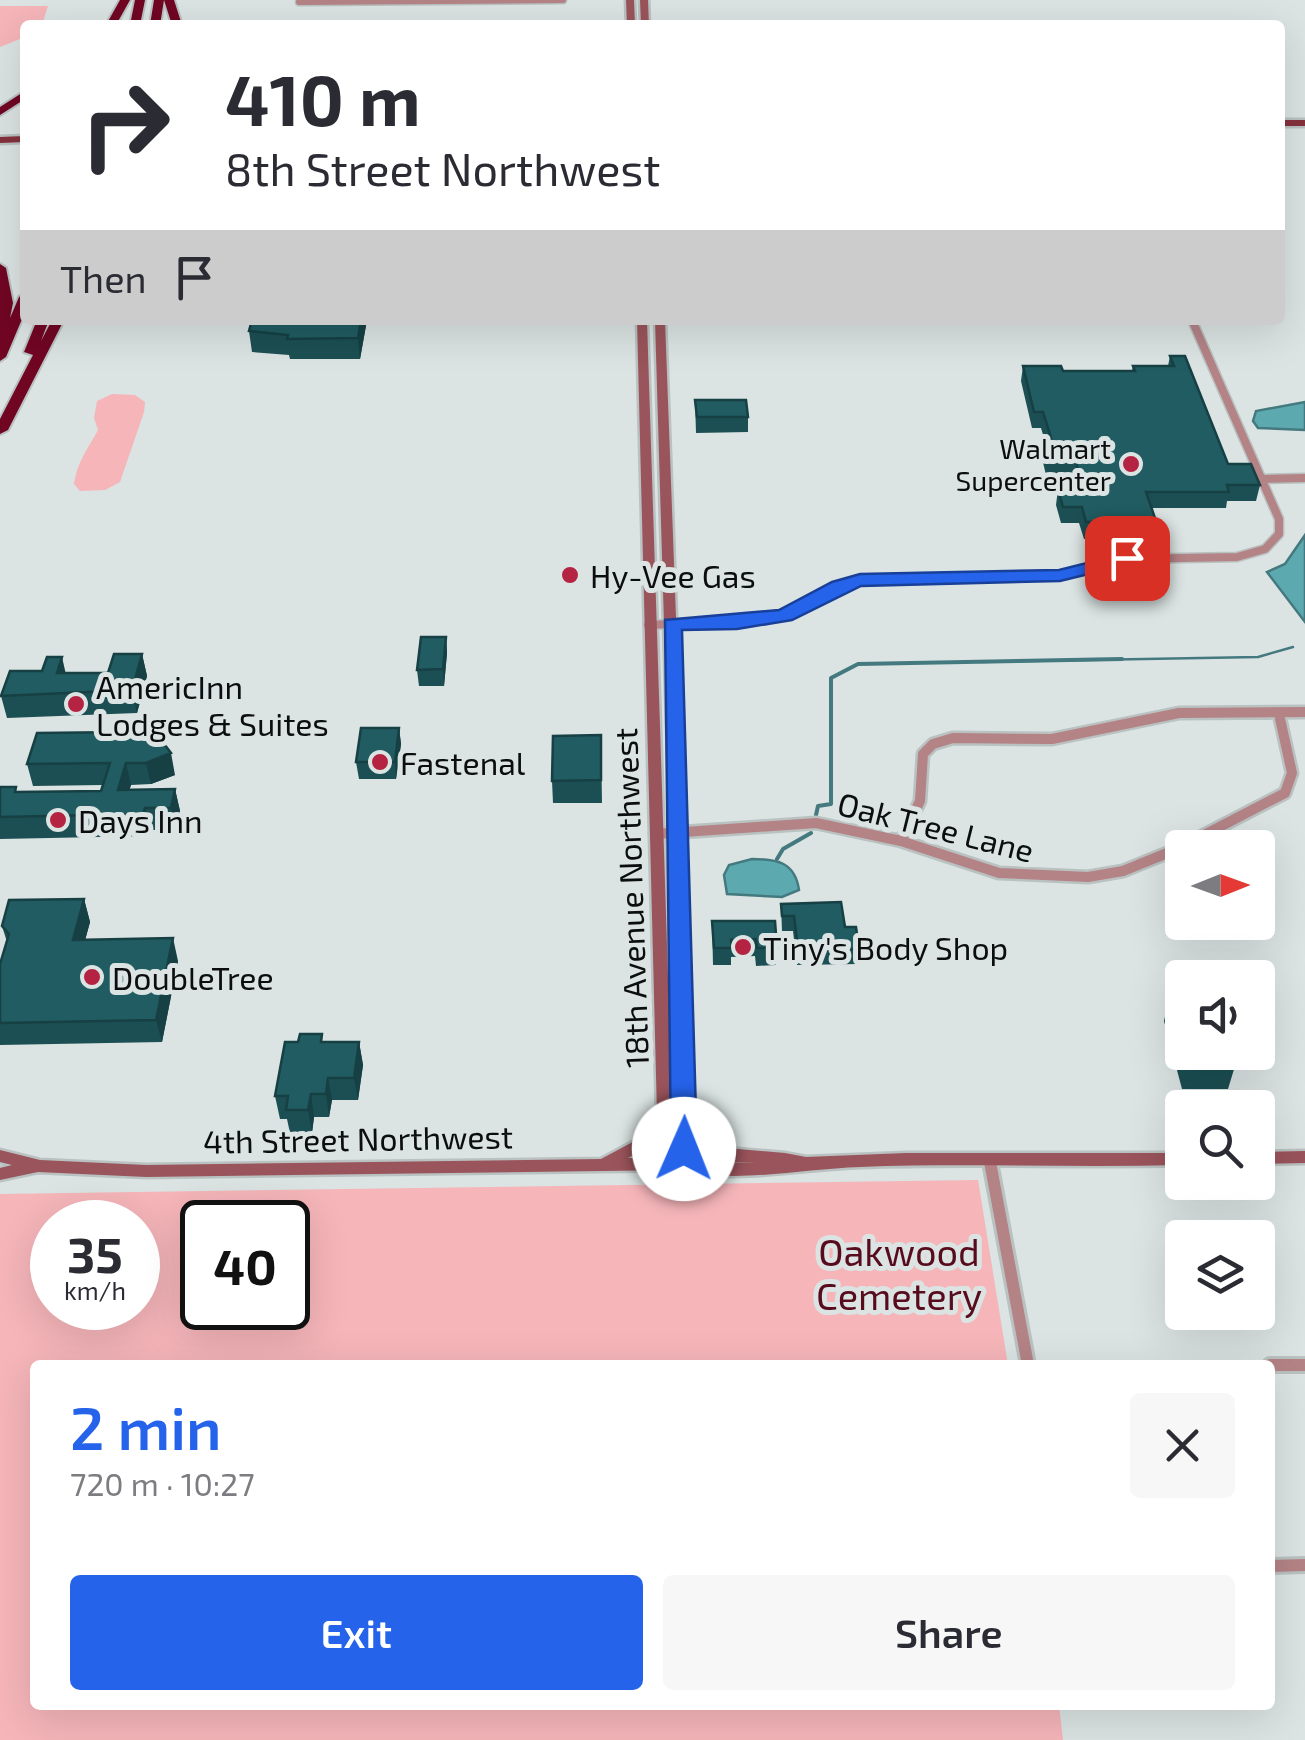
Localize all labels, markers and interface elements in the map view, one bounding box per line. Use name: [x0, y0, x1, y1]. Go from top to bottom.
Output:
text: 410 m: [225, 56, 421, 140]
icon: right: [60, 60, 190, 190]
text: 8th Street Northwest: [225, 141, 660, 195]
icon: arrive: [167, 250, 222, 305]
text: Then: [60, 255, 147, 301]
place label: Walmart Supercenter: [955, 431, 1111, 497]
marker: Walmart Supercenter: [1120, 453, 1142, 475]
pin: [1085, 516, 1170, 601]
icon: arrive: [1100, 531, 1155, 586]
place label: Hy-Vee Gas: [590, 556, 756, 594]
marker: Hy-Vee Gas: [559, 564, 581, 586]
place label: AmericInn Lodges & Suites: [96, 667, 329, 742]
marker: AmericInn Lodges & Suites: [65, 693, 87, 715]
street label: 18th Avenue Northwest: [605, 727, 655, 1069]
place label: Fastenal: [400, 743, 526, 781]
marker: Fastenal: [369, 751, 391, 773]
street label: Oak Tree Lane: [834, 783, 1038, 869]
place label: Days Inn: [78, 801, 203, 839]
marker: Days Inn: [47, 809, 69, 831]
north arrow: [1165, 830, 1275, 940]
map controls: [1165, 830, 1275, 1330]
place label: Tiny's Body Shop: [763, 928, 1008, 966]
marker: Tiny's Body Shop: [732, 936, 754, 958]
place label: DoubleTree: [112, 958, 274, 996]
button: sound: [1165, 960, 1275, 1070]
marker: DoubleTree: [81, 966, 103, 988]
button: search: [1165, 1090, 1275, 1200]
position arrow: [632, 1097, 736, 1201]
street label: 4th Street Northwest: [203, 1116, 513, 1160]
speed limit sign: 40: [180, 1200, 310, 1330]
button: layers: [1165, 1220, 1275, 1330]
text: 35: [67, 1223, 123, 1283]
park label: Oakwood Cemetery: [816, 1228, 982, 1318]
text: km/h: [64, 1275, 126, 1305]
text: 2 min: [70, 1390, 222, 1462]
button: close: [1130, 1393, 1235, 1498]
text: 720 m · 10:27: [70, 1464, 255, 1502]
button: Exit: [70, 1575, 643, 1690]
button: Share: [663, 1575, 1235, 1690]

